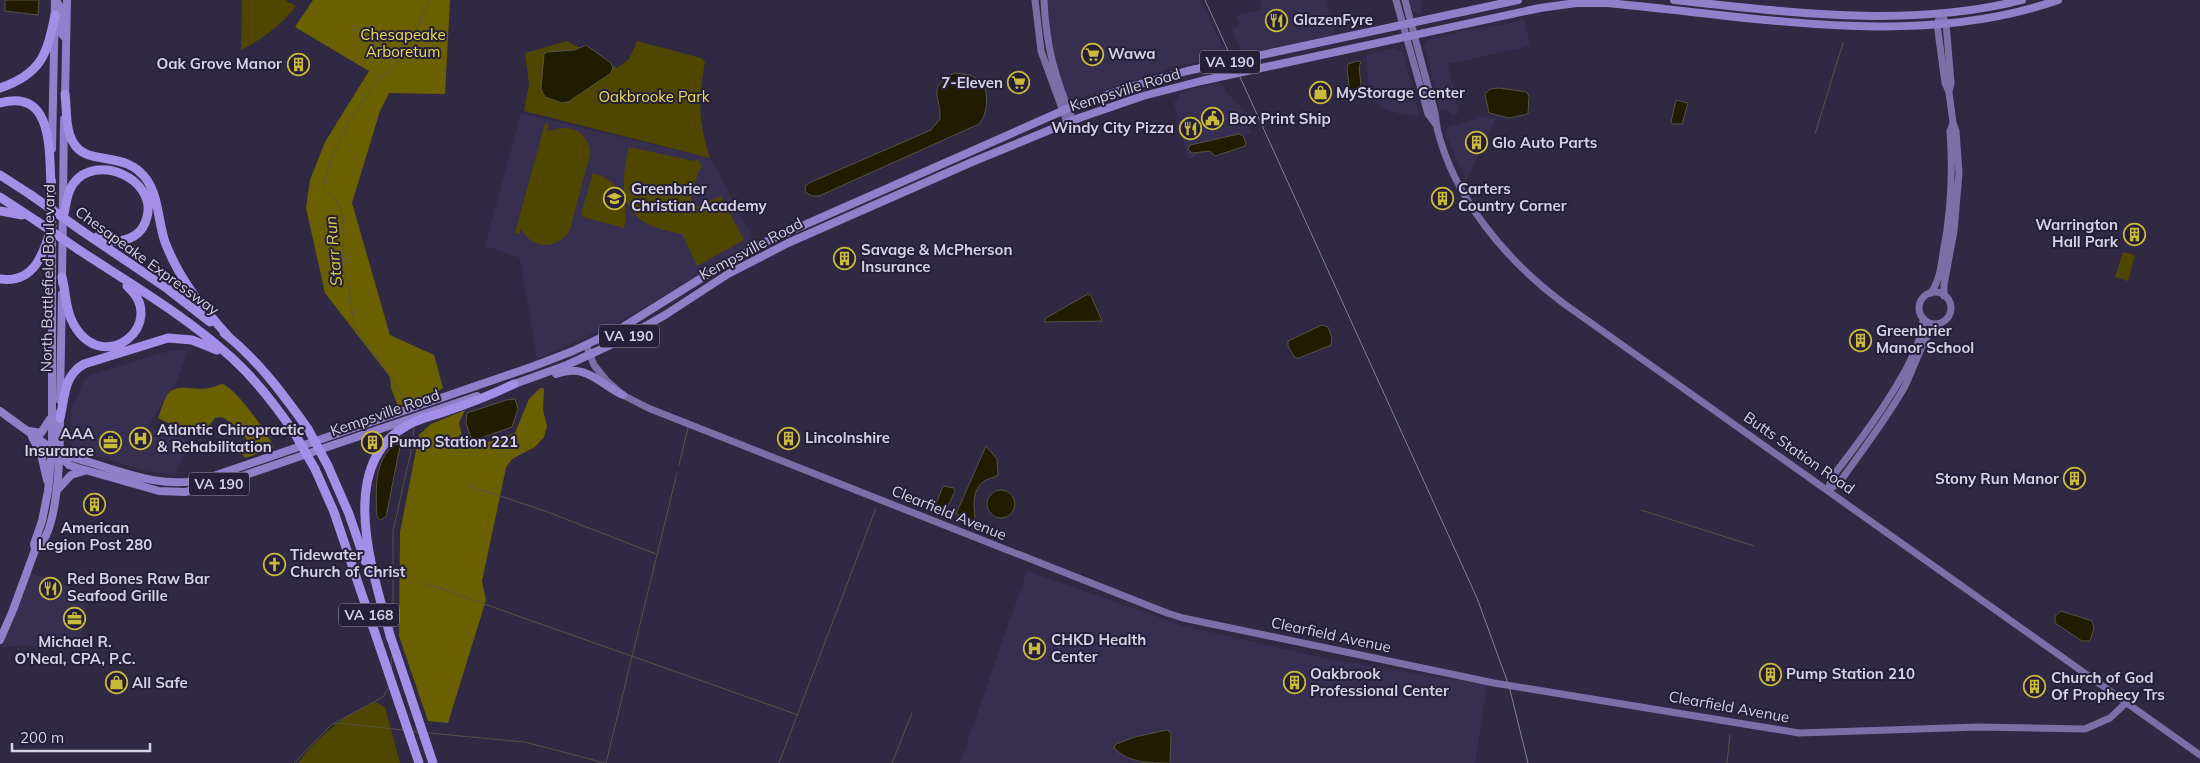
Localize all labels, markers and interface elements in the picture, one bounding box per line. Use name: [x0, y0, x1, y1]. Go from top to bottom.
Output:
restaurant icon: GlazenFyre: [1265, 8, 1289, 32]
place label: GlazenFyre: [1293, 10, 1373, 29]
park label: Chesapeake Arboretum: [360, 25, 446, 61]
supermarket icon: Wawa: [1080, 42, 1104, 66]
place label: Wawa: [1108, 44, 1156, 63]
road number: VA 190: [1200, 51, 1260, 74]
building icon: Oak Grove Manor: [286, 52, 310, 76]
place label: Oak Grove Manor: [156, 54, 282, 73]
street label: Kempsville Road: [1067, 64, 1182, 115]
supermarket icon: 7-Eleven: [1007, 71, 1031, 95]
place label: 7-Eleven: [941, 73, 1003, 92]
shop icon: MyStorage Center: [1308, 81, 1332, 105]
place label: MyStorage Center: [1336, 83, 1465, 102]
park label: Oakbrooke Park: [599, 87, 710, 106]
public building icon: Box Print Ship: [1201, 107, 1225, 131]
place label: Box Print Ship: [1229, 109, 1331, 128]
restaurant icon: Windy City Pizza: [1178, 116, 1202, 140]
place label: Windy City Pizza: [1052, 118, 1174, 137]
building icon: Glo Auto Parts: [1464, 131, 1488, 155]
place label: Glo Auto Parts: [1492, 133, 1597, 152]
place label: Greenbrier Christian Academy: [631, 179, 768, 215]
place label: Carters Country Corner: [1458, 179, 1567, 215]
street label: North Battlefield Boulevard: [36, 184, 59, 372]
school or university icon: Greenbrier Christian Academy: [603, 186, 627, 210]
building icon: Carters Country Corner: [1430, 186, 1454, 210]
street label: Chesapeake Expressway: [72, 202, 223, 319]
street label: Kempsville Road: [696, 213, 806, 284]
water label: Starr Run: [320, 215, 346, 287]
place label: Warrington Hall Park: [2035, 215, 2119, 251]
building icon: Warrington Hall Park: [2122, 222, 2146, 246]
place label: Savage & McPherson Insurance: [861, 240, 1012, 276]
building icon: Savage & McPherson Insurance: [833, 247, 857, 271]
place label: Greenbrier Manor School: [1876, 321, 1974, 357]
road number: VA 190: [599, 324, 659, 348]
building icon: Greenbrier Manor School: [1848, 328, 1872, 352]
street label: Kempsville Road: [328, 385, 442, 440]
street label: Butts Station Road: [1740, 407, 1858, 498]
place label: Atlantic Chiropractic & Rehabilitation: [157, 420, 305, 456]
place label: AAA Insurance: [24, 424, 95, 460]
building icon: Lincolnshire: [777, 426, 801, 450]
hospital icon: Atlantic Chiropractic & Rehabilitation: [129, 427, 153, 451]
place label: Lincolnshire: [805, 428, 890, 447]
building icon: Pump Station 221: [361, 430, 385, 454]
office icon: AAA Insurance: [98, 431, 122, 455]
place label: Pump Station 221: [389, 432, 518, 451]
building icon: Stony Run Manor: [2063, 467, 2087, 491]
place label: Stony Run Manor: [1935, 469, 2059, 488]
road number: VA 190: [189, 472, 249, 496]
street label: Clearfield Avenue: [889, 481, 1009, 544]
building icon: American Legion Post 280: [83, 493, 107, 517]
place label: American Legion Post 280: [38, 518, 152, 554]
place label: Tidewater Church of Christ: [290, 545, 406, 581]
church icon: Tidewater Church of Christ: [262, 552, 286, 576]
place label: Red Bones Raw Bar Seafood Grille: [67, 569, 210, 605]
restaurant icon: Red Bones Raw Bar Seafood Grille: [39, 576, 63, 600]
road number: VA 168: [339, 604, 399, 626]
office icon: Michael R. O'Neal, CPA, P.C.: [63, 607, 87, 631]
street label: Clearfield Avenue: [1269, 613, 1393, 657]
place label: CHKD Health Center: [1051, 630, 1146, 666]
place label: Michael R. O'Neal, CPA, P.C.: [14, 632, 136, 668]
hospital icon: CHKD Health Center: [1023, 637, 1047, 661]
building icon: Pump Station 210: [1758, 662, 1782, 686]
place label: Oakbrook Professional Center: [1310, 664, 1449, 700]
place label: Pump Station 210: [1786, 664, 1915, 683]
place label: Church of God Of Prophecy Trs: [2051, 668, 2165, 704]
shop icon: All Safe: [104, 671, 128, 695]
building icon: Oakbrook Professional Center: [1282, 671, 1306, 695]
place label: All Safe: [132, 673, 188, 692]
building icon: Church of God Of Prophecy Trs: [2023, 675, 2047, 699]
street label: Clearfield Avenue: [1667, 687, 1791, 726]
scale bar: [12, 720, 150, 752]
text: 200 m: [20, 728, 64, 747]

